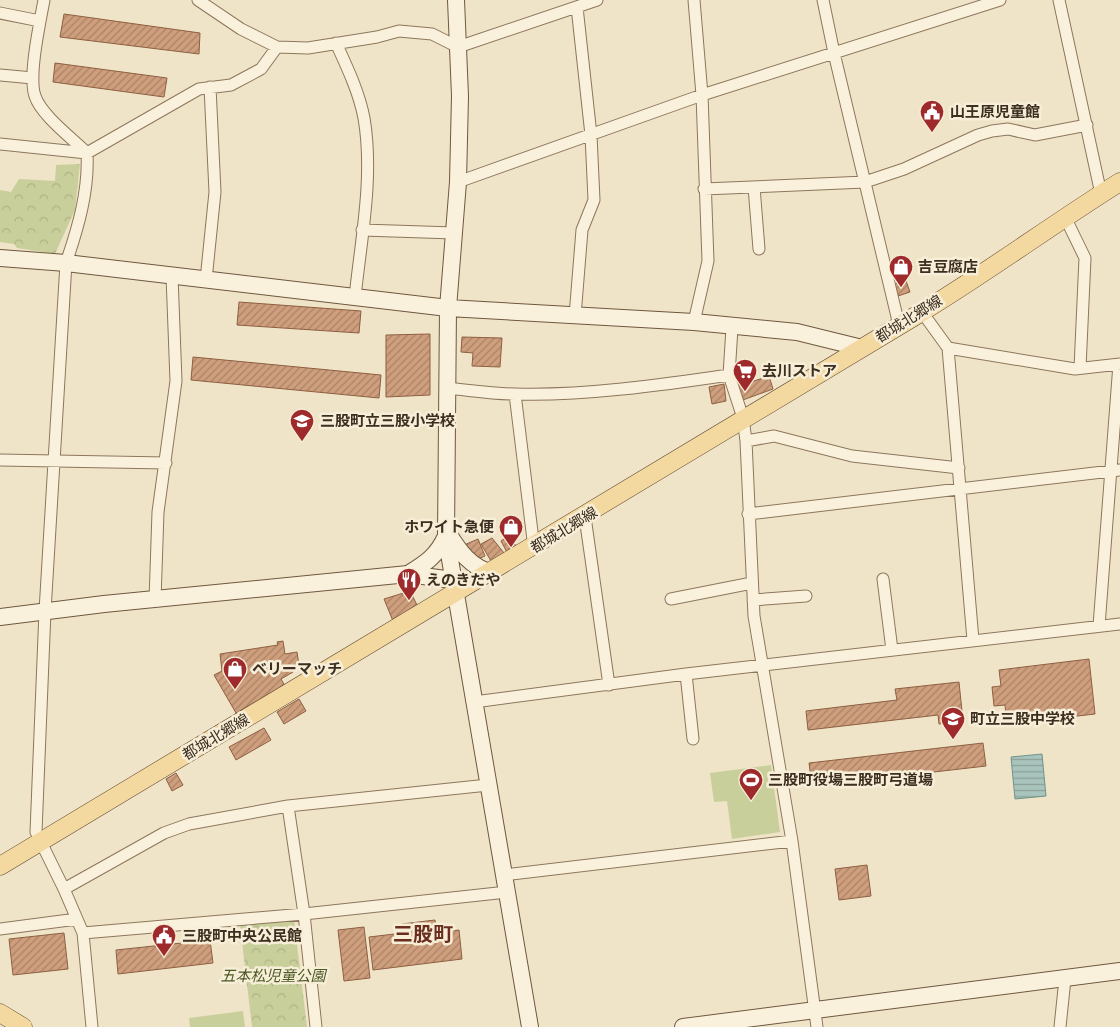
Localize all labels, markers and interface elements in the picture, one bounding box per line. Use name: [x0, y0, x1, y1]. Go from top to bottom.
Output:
public building icon: 山王原児童館: [919, 99, 945, 133]
place label: 山王原児童館: [950, 102, 1040, 121]
shop icon: 吉豆腐店: [888, 254, 914, 288]
place label: 吉豆腐店: [918, 257, 978, 276]
street label: 都城北郷線: [872, 291, 946, 347]
supermarket icon: 去川ストア: [732, 358, 758, 392]
place label: 去川ストア: [762, 361, 837, 380]
school or university icon: 三股町立三股小学校: [289, 408, 315, 442]
place label: 三股町立三股小学校: [320, 411, 455, 430]
street label: 都城北郷線: [527, 502, 601, 557]
shop icon: ホワイト急便: [498, 514, 524, 548]
place label: ホワイト急便: [404, 517, 494, 536]
restaurant icon: えのきだや: [396, 567, 422, 601]
place label: えのきだや: [426, 570, 501, 589]
shop icon: ベリーマッチ: [222, 656, 248, 690]
place label: ベリーマッチ: [252, 659, 342, 678]
school or university icon: 町立三股中学校: [940, 706, 966, 740]
street label: 都城北郷線: [179, 709, 253, 764]
place label: 町立三股中学校: [970, 709, 1075, 728]
sports icon: 三股町役場三股町弓道場: [738, 767, 764, 801]
place label: 三股町役場三股町弓道場: [768, 770, 933, 789]
district label: 三股町: [393, 921, 453, 946]
public building icon: 三股町中央公民館: [151, 923, 177, 957]
place label: 三股町中央公民館: [182, 926, 302, 945]
park label: 五本松児童公園: [220, 966, 327, 985]

